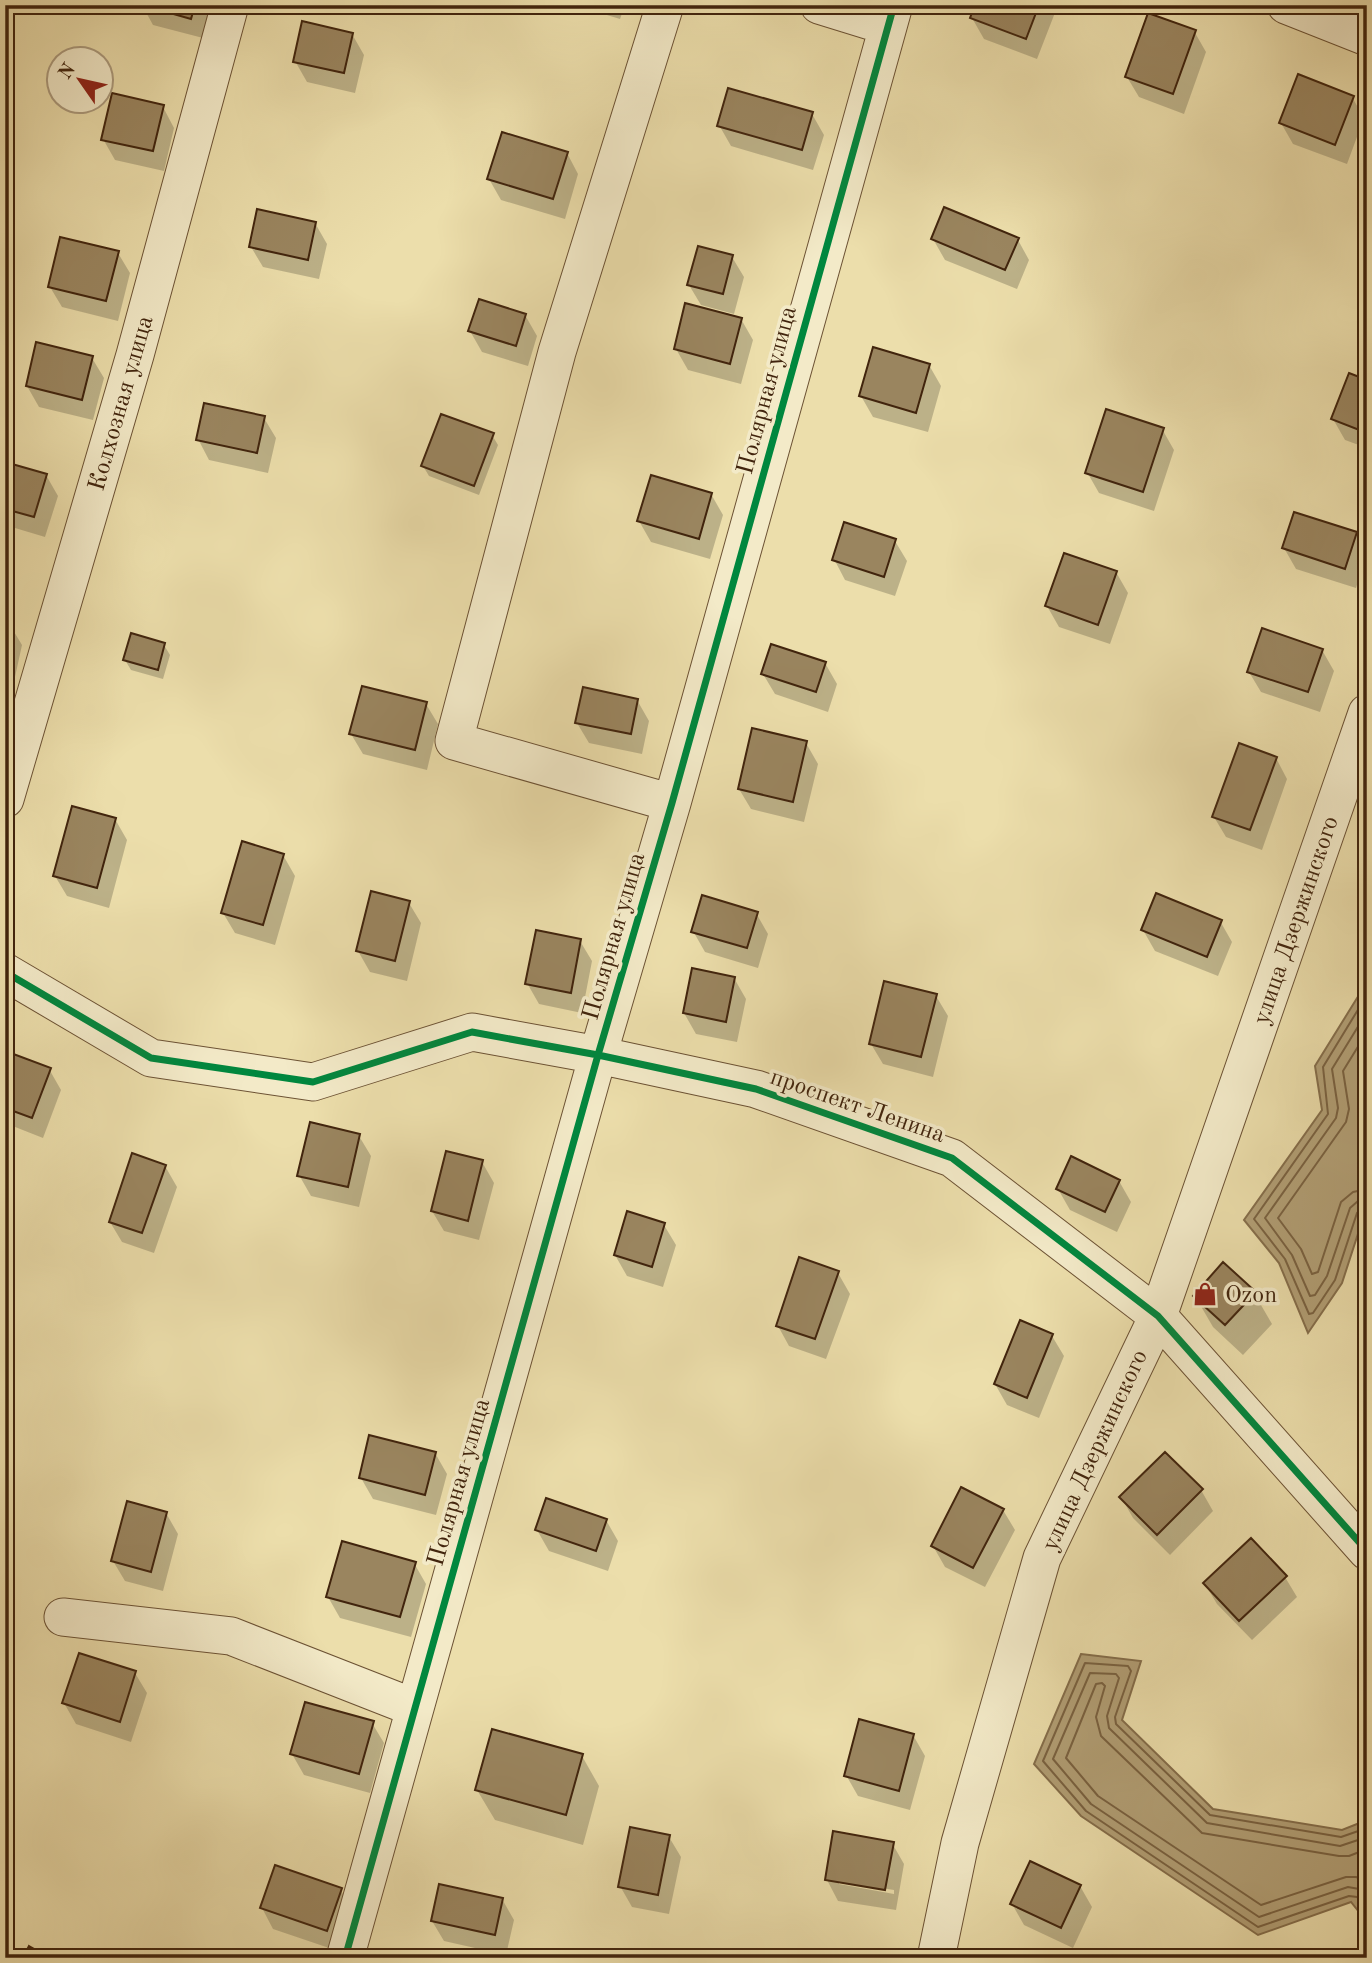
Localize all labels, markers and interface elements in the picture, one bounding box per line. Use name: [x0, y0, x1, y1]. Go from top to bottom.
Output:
north arrow: [46, 46, 116, 116]
text: N: [56, 60, 80, 83]
street label: Полярная улица: [734, 304, 802, 477]
street label: Колхозная улица: [85, 313, 158, 494]
street label: улица Дзержинского: [1250, 813, 1344, 1028]
street label: Полярная улица: [579, 850, 650, 1023]
street label: проспект Ленина: [767, 1066, 948, 1148]
shop icon: Ozon: [1191, 1280, 1219, 1308]
place label: Ozon: [1225, 1284, 1277, 1308]
street label: улица Дзержинского: [1039, 1347, 1153, 1555]
street label: Полярная улица: [424, 1396, 495, 1569]

